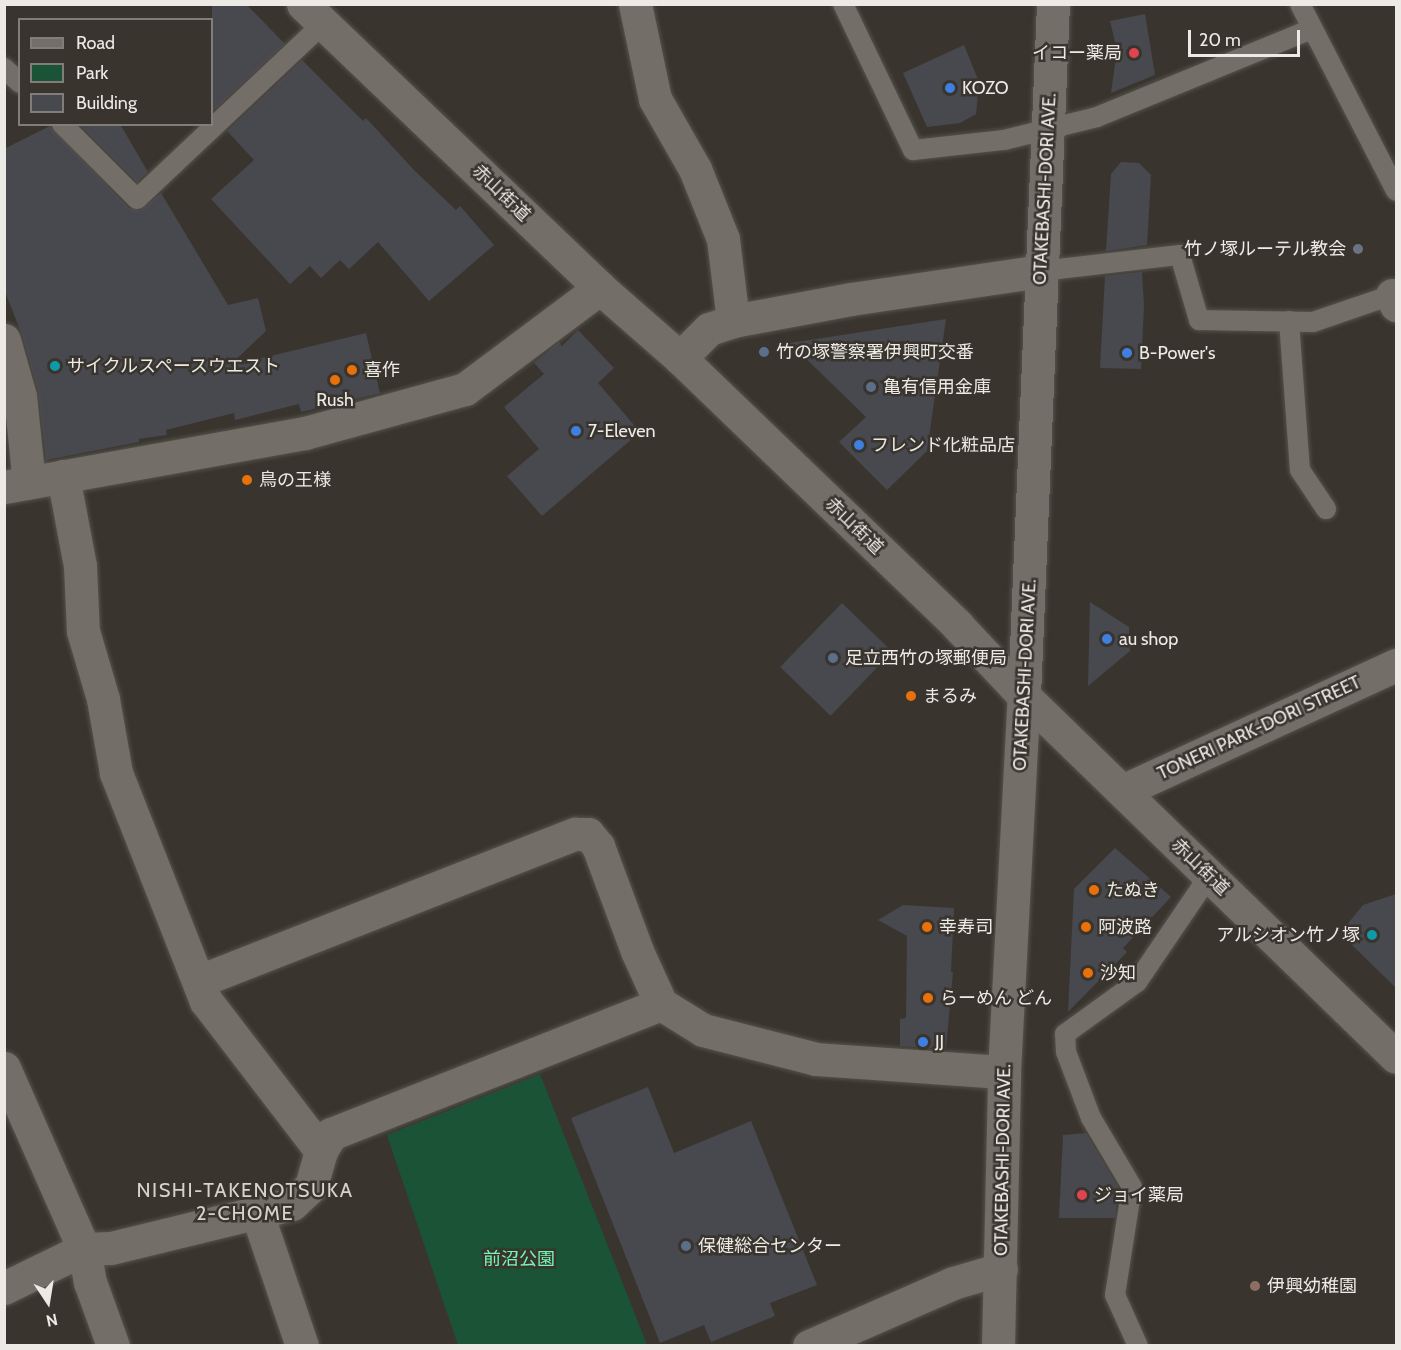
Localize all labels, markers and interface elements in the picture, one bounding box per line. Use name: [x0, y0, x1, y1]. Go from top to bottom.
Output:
legend: [18, 18, 213, 126]
scale bar: [1191, 18, 1304, 56]
text: 20 m: [1199, 29, 1241, 51]
text: Road: [76, 32, 115, 54]
place label: イコー薬局: [1032, 42, 1122, 64]
marker: イコー薬局: [1127, 46, 1141, 60]
text: Park: [76, 62, 108, 84]
place label: KOZO: [962, 77, 1009, 99]
marker: KOZO: [943, 81, 957, 95]
text: Building: [76, 92, 137, 114]
street label: OTAKEBASHI-DORI AVE.: [1029, 93, 1061, 285]
street label: 赤山街道: [468, 160, 534, 226]
place label: 竹ノ塚ルーテル教会: [1184, 238, 1346, 260]
marker: 竹ノ塚ルーテル教会: [1351, 242, 1365, 256]
place label: 竹の塚警察署伊興町交番: [776, 341, 974, 363]
place label: B-Power's: [1139, 342, 1215, 364]
marker: 竹の塚警察署伊興町交番: [757, 345, 771, 359]
marker: B-Power's: [1120, 346, 1134, 360]
place label: サイクルスペースウエスト: [67, 355, 283, 377]
marker: サイクルスペースウエスト: [48, 359, 62, 373]
place label: 喜作: [364, 359, 400, 381]
marker: 喜作: [345, 363, 359, 377]
marker: Rush: [328, 373, 342, 387]
place label: 亀有信用金庫: [883, 376, 991, 398]
marker: 亀有信用金庫: [864, 380, 878, 394]
place label: Rush: [316, 389, 354, 411]
place label: 7-Eleven: [588, 420, 656, 442]
marker: 7-Eleven: [569, 424, 583, 438]
place label: フレンド化粧品店: [871, 434, 1015, 456]
marker: フレンド化粧品店: [852, 438, 866, 452]
place label: 鳥の王様: [259, 469, 331, 491]
marker: 鳥の王様: [240, 473, 254, 487]
street label: 赤山街道: [821, 493, 887, 559]
street label: OTAKEBASHI-DORI AVE.: [1009, 579, 1041, 771]
place label: au shop: [1119, 628, 1178, 650]
marker: au shop: [1100, 632, 1114, 646]
place label: 足立西竹の塚郵便局: [845, 647, 1007, 669]
marker: 足立西竹の塚郵便局: [826, 651, 840, 665]
street label: TONERI PARK-DORI STREET: [1154, 671, 1364, 785]
place label: まるみ: [923, 685, 977, 707]
marker: まるみ: [904, 689, 918, 703]
street label: 赤山街道: [1167, 834, 1233, 900]
place label: たぬき: [1106, 879, 1160, 901]
marker: たぬき: [1087, 883, 1101, 897]
place label: 幸寿司: [939, 916, 993, 938]
place label: 阿波路: [1098, 916, 1152, 938]
marker: 幸寿司: [920, 920, 934, 934]
marker: 阿波路: [1079, 920, 1093, 934]
place label: アルシオン竹ノ塚: [1216, 924, 1360, 946]
marker: アルシオン竹ノ塚: [1365, 928, 1379, 942]
place label: 沙知: [1100, 962, 1136, 984]
marker: 沙知: [1081, 966, 1095, 980]
place label: らーめん どん: [940, 987, 1052, 1009]
marker: らーめん どん: [921, 991, 935, 1005]
place label: JJ: [935, 1031, 944, 1053]
marker: JJ: [916, 1035, 930, 1049]
street label: OTAKEBASHI-DORI AVE.: [991, 1064, 1015, 1256]
district label: NISHI-TAKENOTSUKA 2-CHOME: [136, 1178, 354, 1225]
place label: ジョイ薬局: [1094, 1184, 1184, 1206]
marker: ジョイ薬局: [1075, 1188, 1089, 1202]
place label: 保健総合センター: [698, 1235, 842, 1257]
marker: 保健総合センター: [679, 1239, 693, 1253]
park label: 前沼公園: [483, 1248, 555, 1270]
north arrow: [18, 1272, 78, 1332]
place label: 伊興幼稚園: [1267, 1275, 1357, 1297]
marker: 伊興幼稚園: [1248, 1279, 1262, 1293]
text: N: [44, 1310, 59, 1331]

